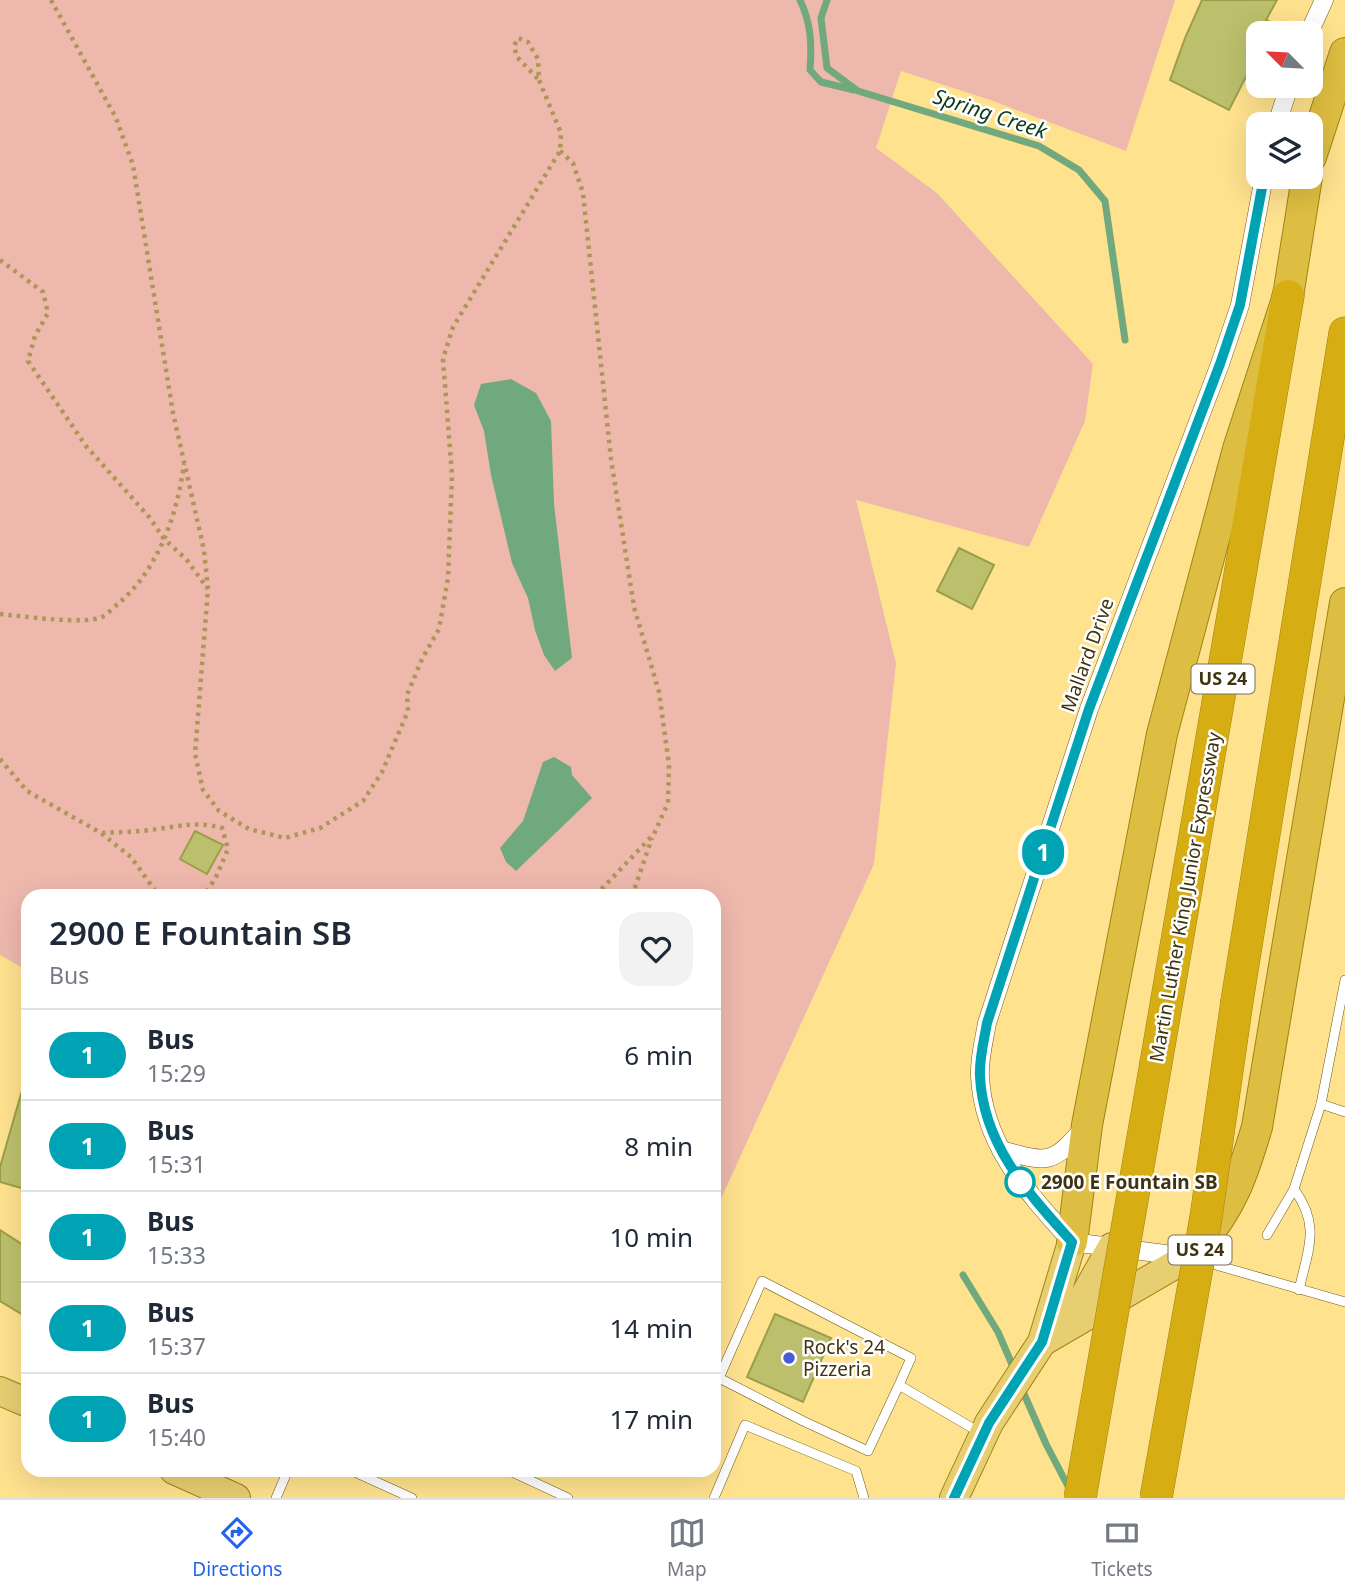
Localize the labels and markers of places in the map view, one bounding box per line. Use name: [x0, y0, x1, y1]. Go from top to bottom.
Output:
marker: 2900 E Fountain SB: [1005, 1167, 1035, 1197]
place label: 2900 E Fountain SB: [1041, 1169, 1218, 1195]
place label: Rock's 24 Pizzeria: [803, 1334, 885, 1382]
marker: Rock's 24 Pizzeria: [781, 1350, 797, 1366]

